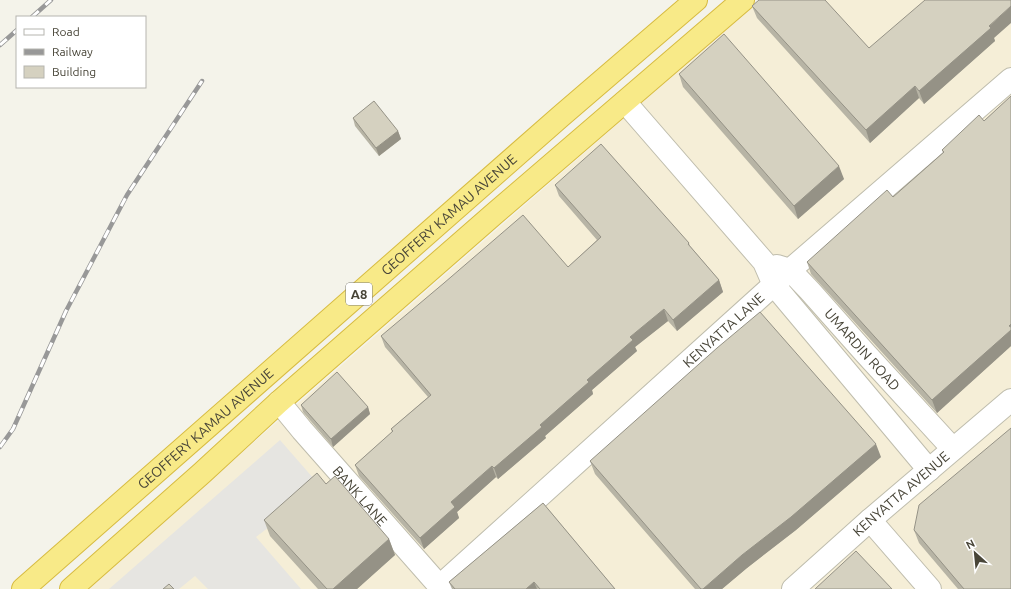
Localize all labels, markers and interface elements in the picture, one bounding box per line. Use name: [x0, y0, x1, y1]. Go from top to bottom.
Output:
legend: [16, 16, 146, 88]
text: Road: [52, 25, 80, 38]
text: Railway: [52, 45, 93, 58]
text: Building: [52, 65, 96, 78]
street label: GEOFFERY KAMAU AVENUE: [378, 151, 520, 278]
road number: A8: [346, 283, 372, 305]
street label: KENYATTA LANE: [680, 289, 768, 371]
street label: UMARDIN ROAD: [821, 305, 903, 394]
street label: GEOFFERY KAMAU AVENUE: [134, 365, 277, 492]
street label: KENYATTA AVENUE: [850, 448, 953, 540]
street label: BANK LANE: [329, 463, 391, 529]
north arrow: [955, 533, 995, 573]
text: N: [964, 537, 977, 551]

